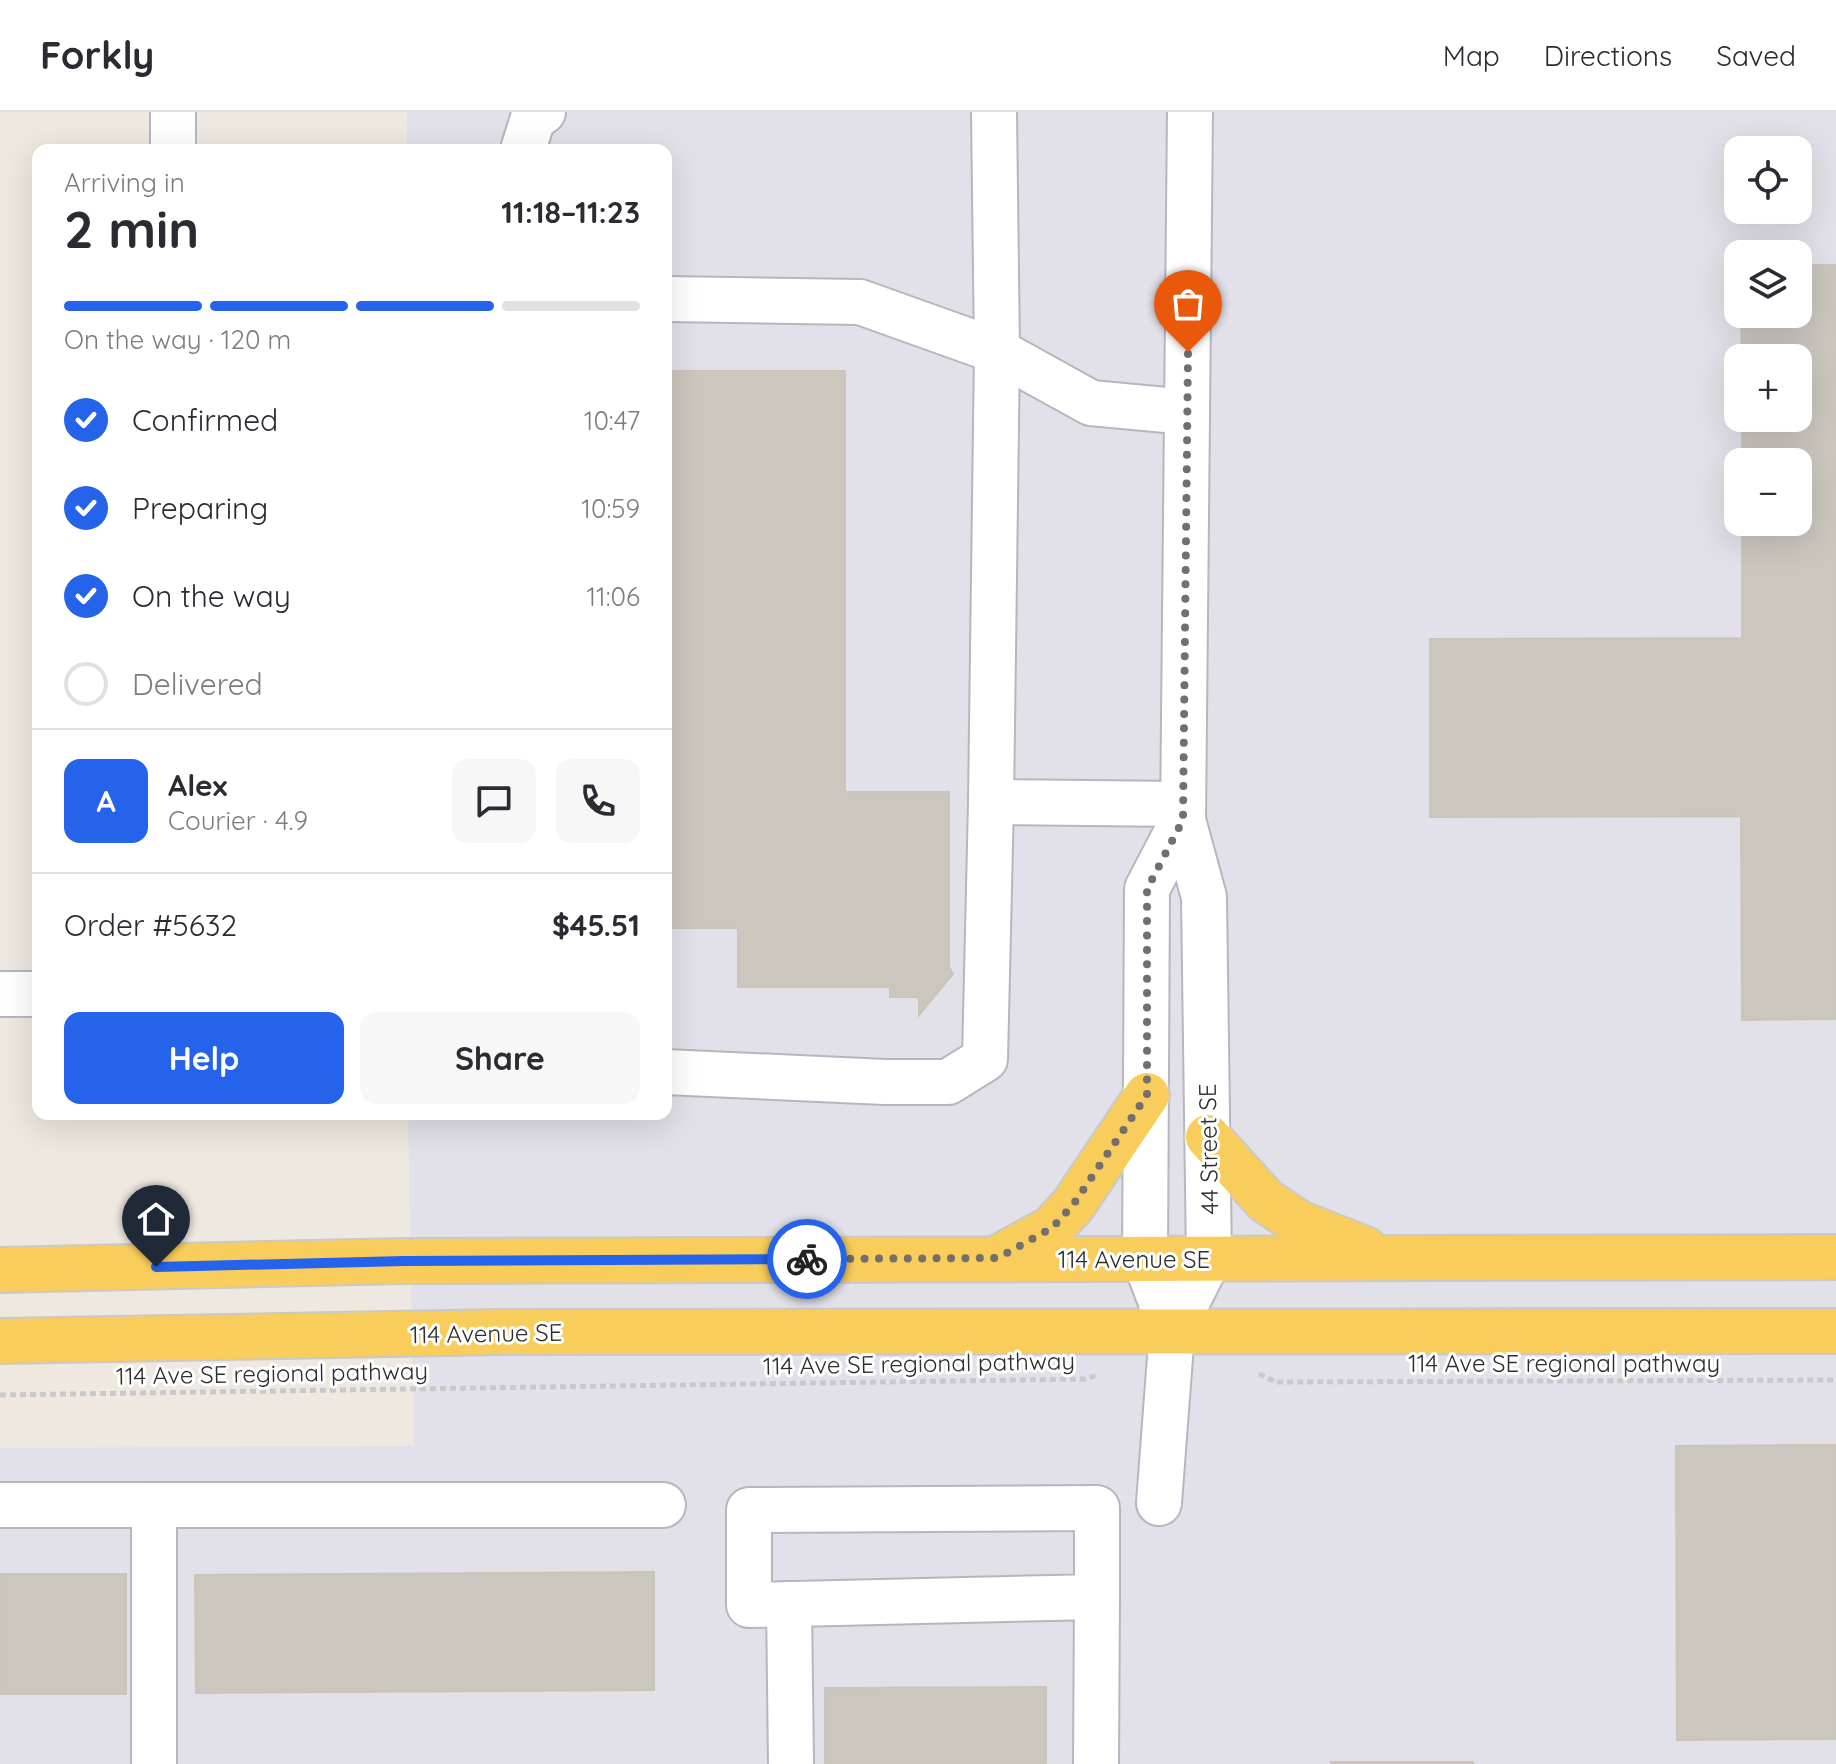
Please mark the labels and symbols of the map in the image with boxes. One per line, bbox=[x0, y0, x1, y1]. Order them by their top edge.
pin bbox=[1154, 270, 1222, 352]
street label: 44 Street SE bbox=[1192, 1083, 1224, 1215]
pin bbox=[122, 1185, 190, 1267]
courier bbox=[767, 1219, 847, 1299]
street label: 114 Avenue SE bbox=[1058, 1244, 1210, 1274]
street label: 114 Avenue SE bbox=[410, 1317, 562, 1349]
street label: 114 Ave SE regional pathway bbox=[763, 1345, 1075, 1381]
street label: 114 Ave SE regional pathway bbox=[1408, 1348, 1720, 1378]
street label: 114 Ave SE regional pathway bbox=[116, 1355, 428, 1391]

